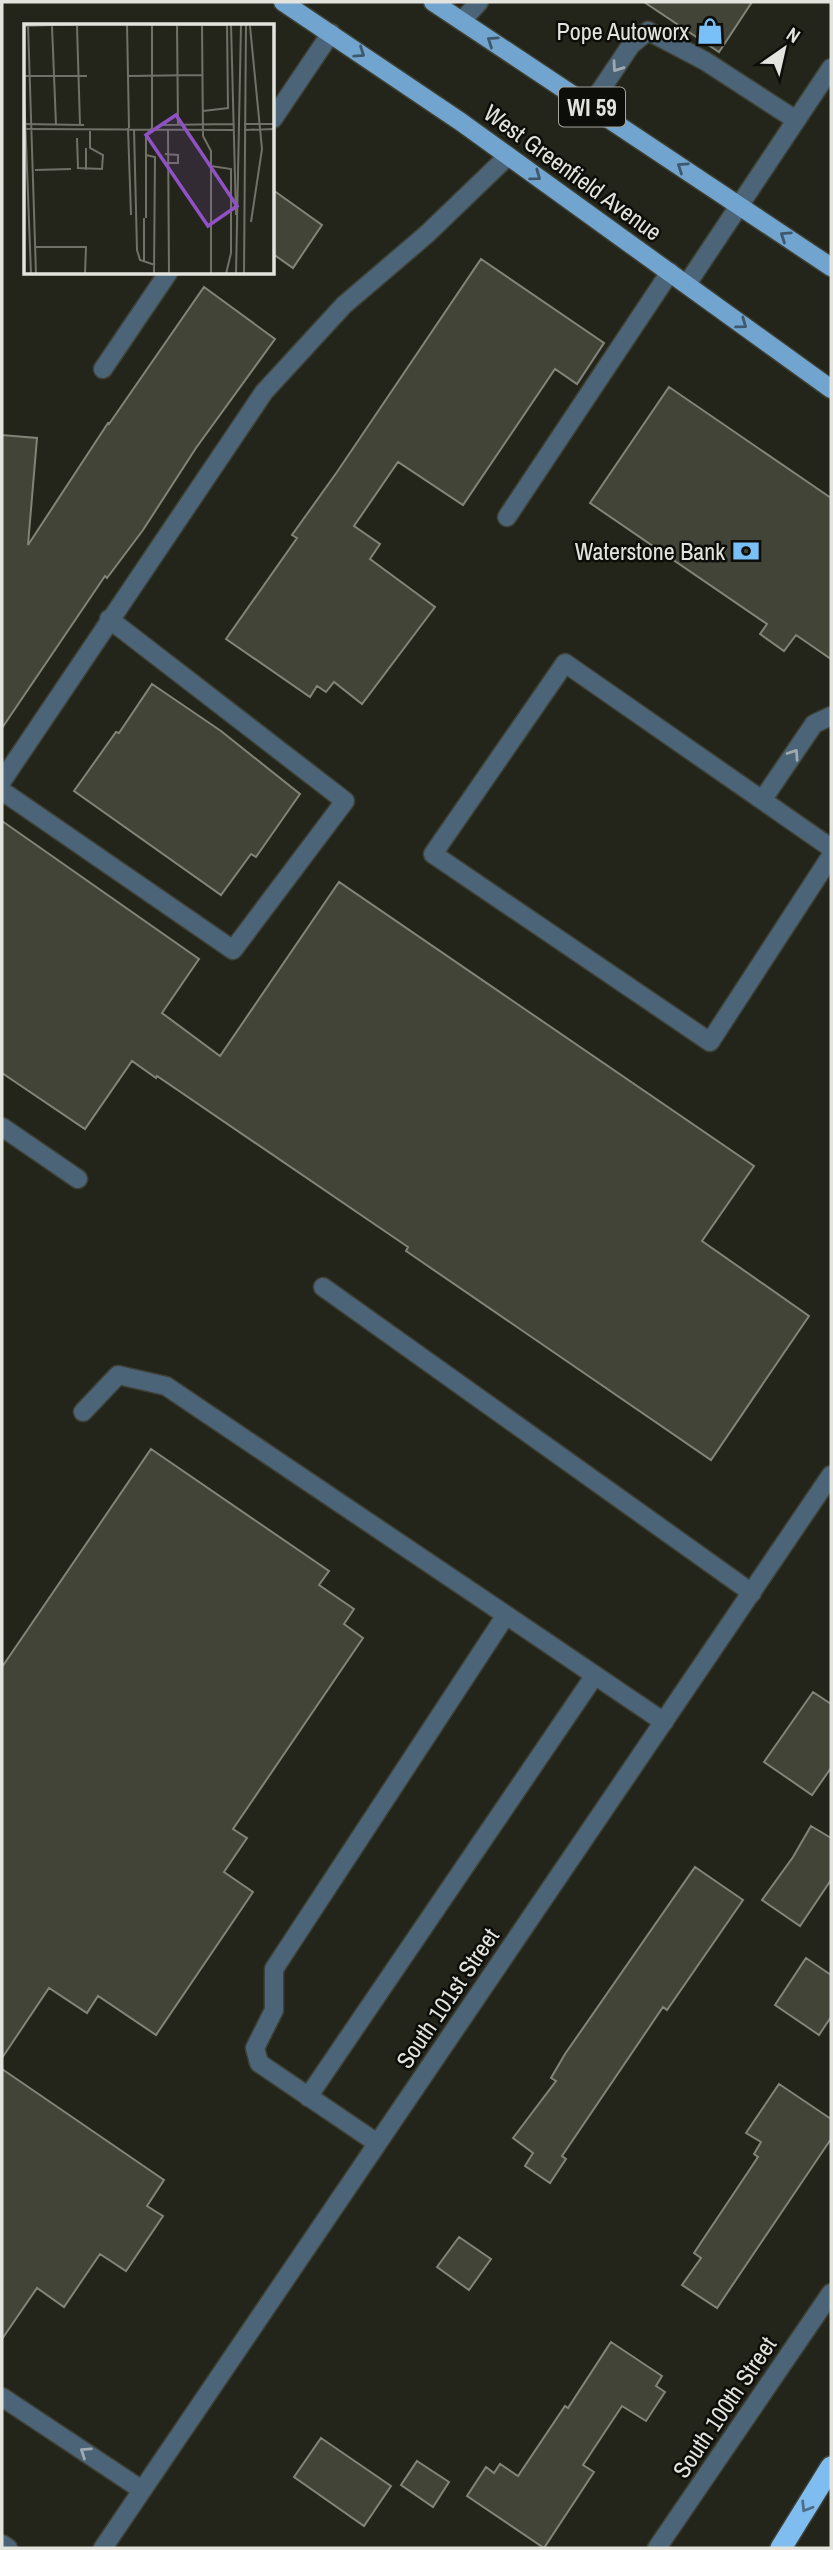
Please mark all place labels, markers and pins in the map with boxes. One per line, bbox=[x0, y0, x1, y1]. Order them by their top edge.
place label: Pope Autoworx bbox=[557, 15, 689, 47]
shop icon: Pope Autoworx bbox=[695, 16, 725, 46]
place label: Waterstone Bank bbox=[575, 535, 725, 567]
bank icon: Waterstone Bank bbox=[731, 536, 761, 566]

